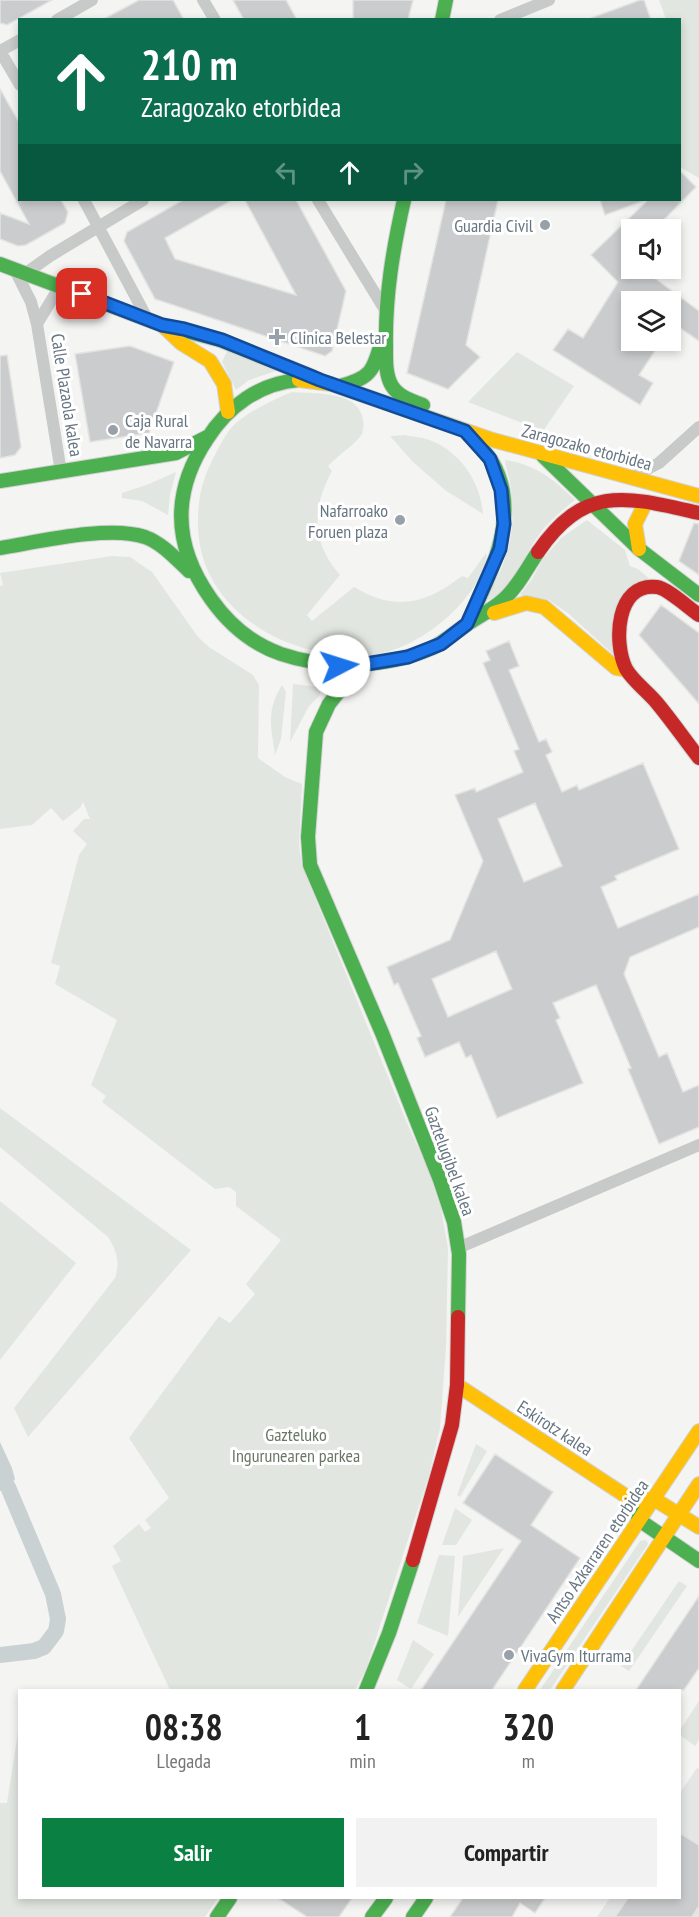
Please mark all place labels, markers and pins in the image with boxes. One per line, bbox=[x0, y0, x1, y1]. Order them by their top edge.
place label: Guardia Civil bbox=[454, 214, 534, 237]
marker: Guardia Civil bbox=[538, 218, 552, 232]
pin bbox=[56, 268, 107, 319]
place label: Clinica Belestar bbox=[290, 326, 386, 349]
marker: Clinica Belestar bbox=[268, 328, 286, 346]
place label: Caja Rural de Navarra bbox=[125, 409, 192, 453]
marker: Caja Rural de Navarra bbox=[106, 423, 120, 437]
place label: Nafarroako Foruen plaza bbox=[308, 499, 388, 543]
marker: Nafarroako Foruen plaza bbox=[393, 513, 407, 527]
place label: VivaGym Iturrama bbox=[520, 1644, 632, 1667]
marker: VivaGym Iturrama bbox=[502, 1648, 516, 1662]

